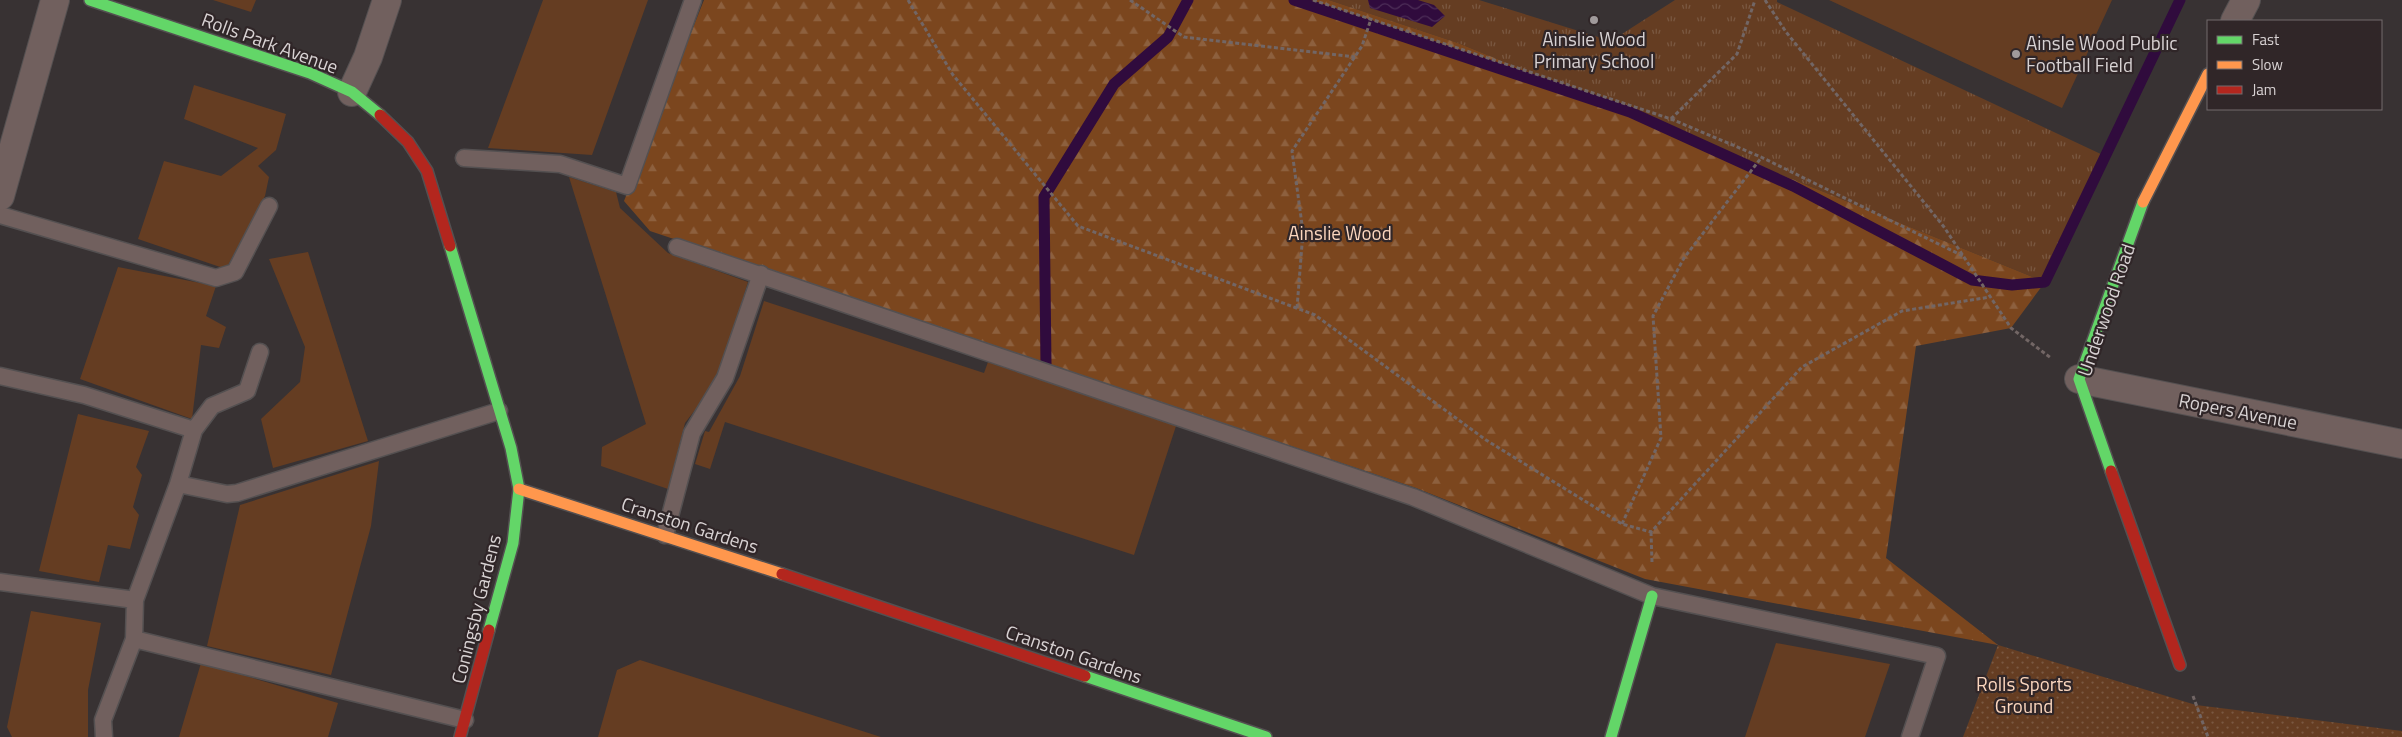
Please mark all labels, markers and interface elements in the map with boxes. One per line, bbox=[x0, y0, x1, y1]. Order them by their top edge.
street label: Rolls Park Avenue bbox=[198, 4, 342, 81]
marker: Ainslie Wood Primary School bbox=[1588, 14, 1600, 26]
legend bbox=[2207, 20, 2382, 110]
place label: Ainslie Wood Primary School bbox=[1534, 24, 1654, 75]
place label: Ainsle Wood Public Football Field bbox=[2026, 28, 2178, 79]
text: Fast bbox=[2252, 28, 2280, 51]
marker: Ainsle Wood Public Football Field bbox=[2010, 48, 2022, 60]
text: Slow bbox=[2252, 53, 2283, 76]
text: Jam bbox=[2252, 78, 2276, 101]
park label: Ainslie Wood bbox=[1288, 218, 1392, 247]
street label: Underwood Road bbox=[2069, 240, 2142, 380]
street label: Ropers Avenue bbox=[2176, 385, 2300, 436]
street label: Cranston Gardens bbox=[618, 489, 763, 560]
street label: Coningsby Gardens bbox=[443, 531, 508, 687]
street label: Cranston Gardens bbox=[1002, 617, 1147, 691]
park label: Rolls Sports Ground bbox=[1976, 669, 2072, 720]

